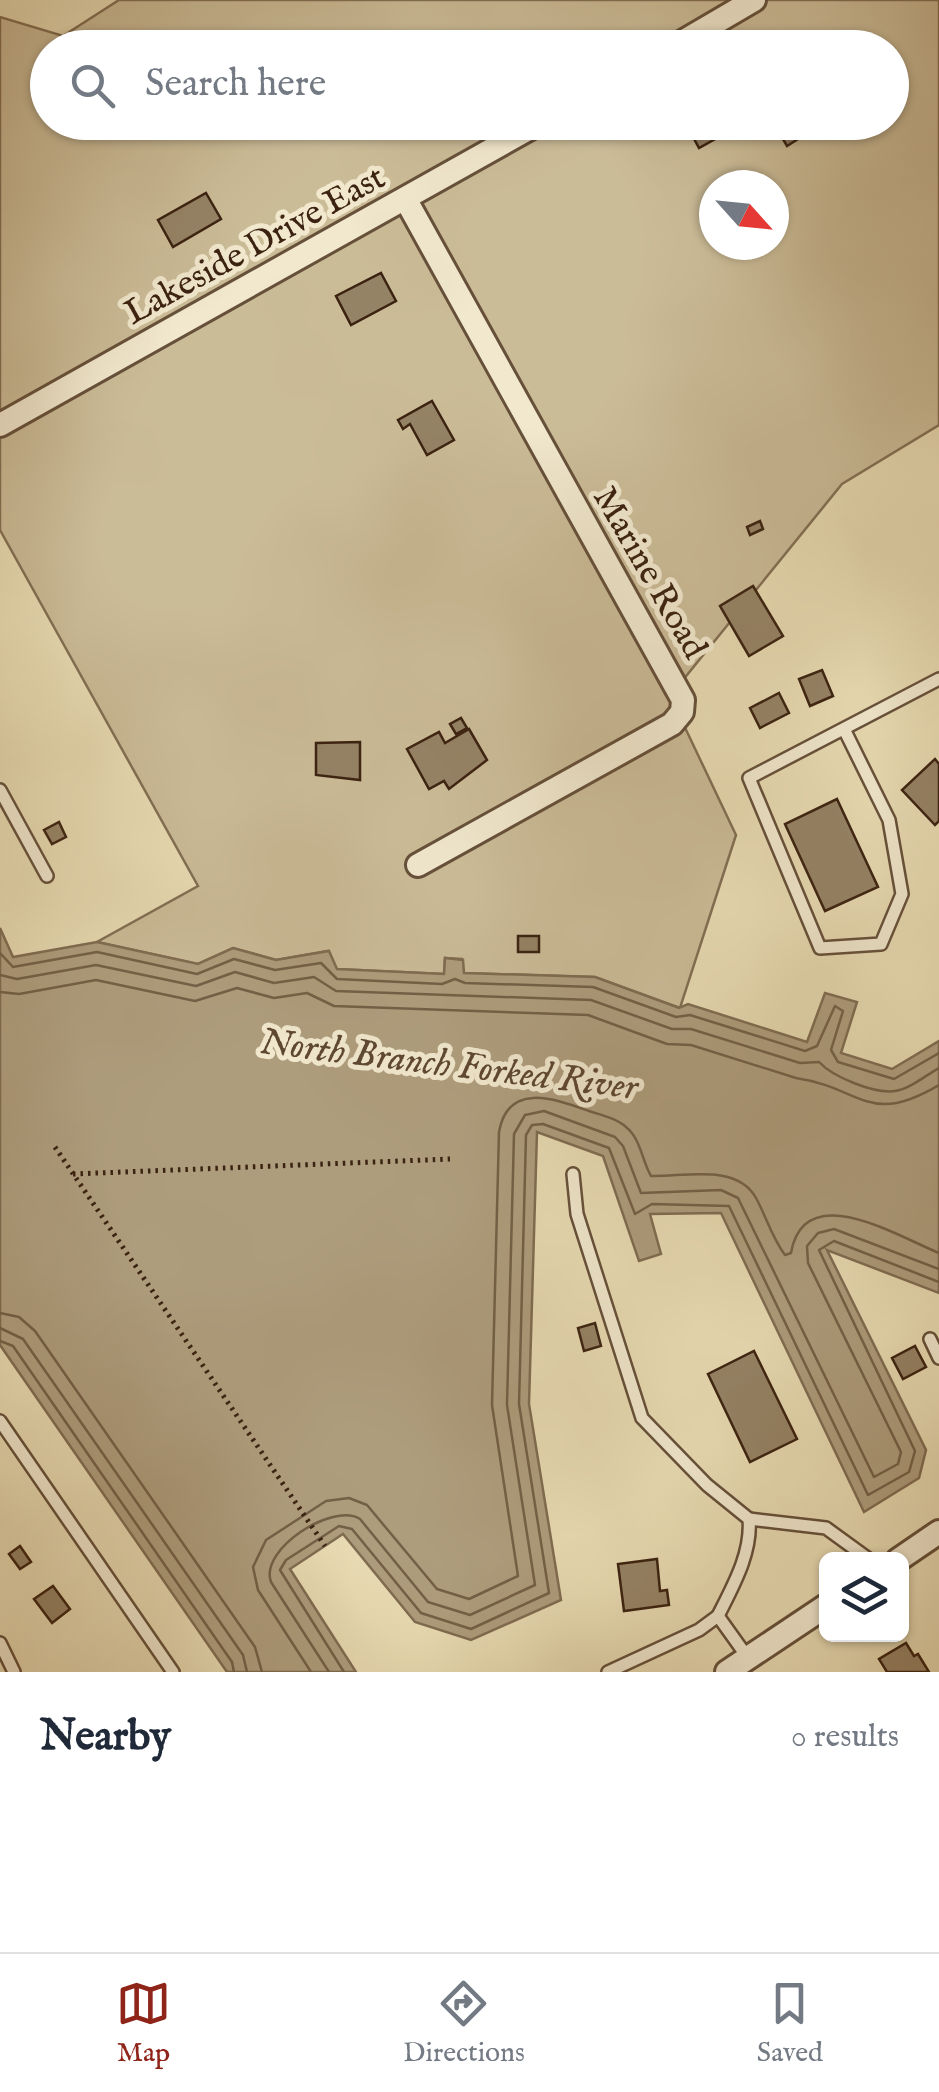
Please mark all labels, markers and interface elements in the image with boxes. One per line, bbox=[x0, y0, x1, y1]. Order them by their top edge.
search box bbox=[30, 30, 909, 140]
icon: search bbox=[65, 58, 120, 113]
text: Search here bbox=[145, 61, 326, 109]
street label: Lakeside Drive East bbox=[117, 156, 394, 336]
north arrow bbox=[699, 170, 789, 260]
street label: Marine Road bbox=[581, 479, 716, 668]
water label: North Branch Forked River bbox=[257, 1019, 642, 1113]
map controls bbox=[819, 1552, 909, 1642]
button: layers bbox=[819, 1552, 909, 1642]
text: Nearby bbox=[40, 1711, 171, 1764]
text: 0 results bbox=[791, 1717, 899, 1758]
tab: Map bbox=[116, 1976, 171, 2071]
tab: Directions bbox=[403, 1976, 525, 2071]
tab: Saved bbox=[757, 1976, 823, 2071]

